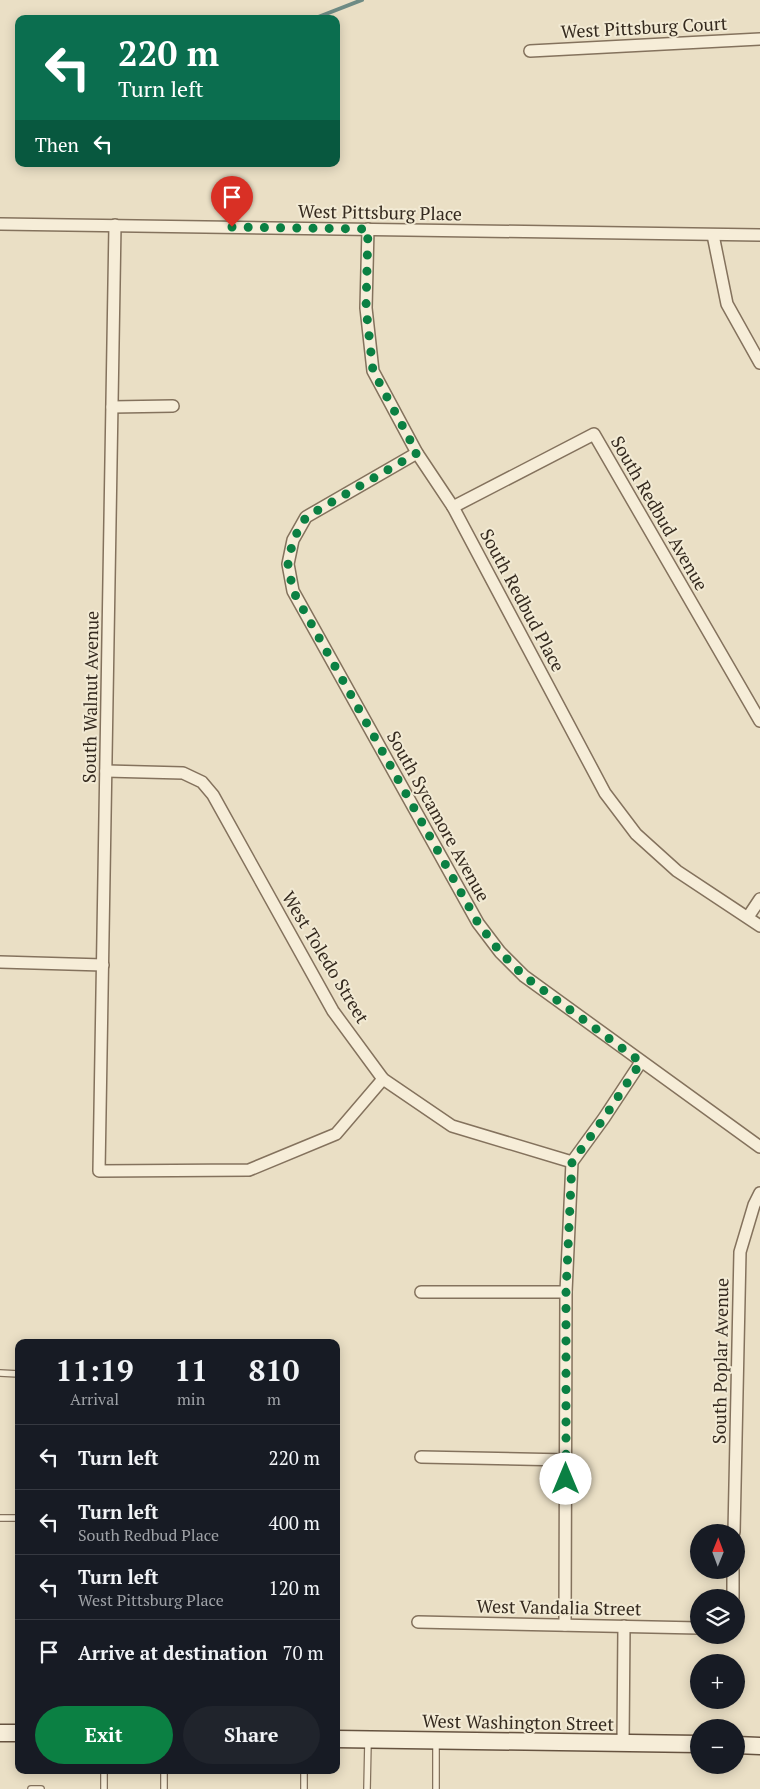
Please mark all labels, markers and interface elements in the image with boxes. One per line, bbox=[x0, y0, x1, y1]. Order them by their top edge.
street label: West Pittsburg Court bbox=[560, 11, 728, 43]
text: 220 m bbox=[118, 30, 219, 76]
icon: left bbox=[35, 35, 100, 100]
text: Turn left bbox=[118, 74, 204, 103]
icon: left bbox=[89, 130, 117, 158]
text: Then bbox=[35, 132, 79, 157]
pin bbox=[211, 176, 253, 227]
icon: arrive bbox=[218, 183, 246, 211]
street label: West Pittsburg Place bbox=[298, 199, 462, 225]
street label: South Redbud Avenue bbox=[606, 431, 714, 595]
street label: South Redbud Place bbox=[475, 524, 571, 676]
street label: South Walnut Avenue bbox=[76, 611, 104, 783]
street label: South Sycamore Avenue bbox=[382, 726, 496, 906]
street label: West Toledo Street bbox=[277, 886, 375, 1028]
street label: South Poplar Avenue bbox=[707, 1278, 733, 1444]
text: 11:19 bbox=[56, 1350, 134, 1390]
text: 11 bbox=[174, 1350, 208, 1390]
text: 810 bbox=[249, 1350, 299, 1390]
text: Arrival bbox=[70, 1388, 119, 1410]
text: min bbox=[177, 1388, 205, 1410]
text: m bbox=[267, 1388, 281, 1410]
icon: left bbox=[35, 1443, 63, 1471]
text: Turn left bbox=[78, 1445, 159, 1470]
text: 220 m bbox=[269, 1445, 320, 1470]
position arrow bbox=[539, 1452, 591, 1504]
text: Turn left bbox=[78, 1499, 159, 1524]
icon: left bbox=[35, 1508, 63, 1536]
text: 400 m bbox=[269, 1510, 320, 1535]
text: South Redbud Place bbox=[78, 1524, 219, 1546]
north arrow bbox=[690, 1524, 745, 1579]
map controls bbox=[690, 1524, 745, 1774]
text: Turn left bbox=[78, 1564, 159, 1589]
icon: left bbox=[35, 1573, 63, 1601]
text: 120 m bbox=[269, 1575, 320, 1600]
text: West Pittsburg Place bbox=[78, 1589, 224, 1611]
button: layers bbox=[690, 1589, 745, 1644]
street label: West Vandalia Street bbox=[476, 1594, 642, 1620]
icon: arrive bbox=[35, 1638, 63, 1666]
text: Arrive at destination bbox=[78, 1640, 267, 1665]
text: 70 m bbox=[282, 1640, 324, 1665]
button: + bbox=[690, 1654, 745, 1709]
button: Exit bbox=[35, 1706, 173, 1764]
button: Share bbox=[183, 1706, 320, 1764]
street label: West Washington Street bbox=[422, 1708, 614, 1736]
button: − bbox=[690, 1719, 745, 1774]

